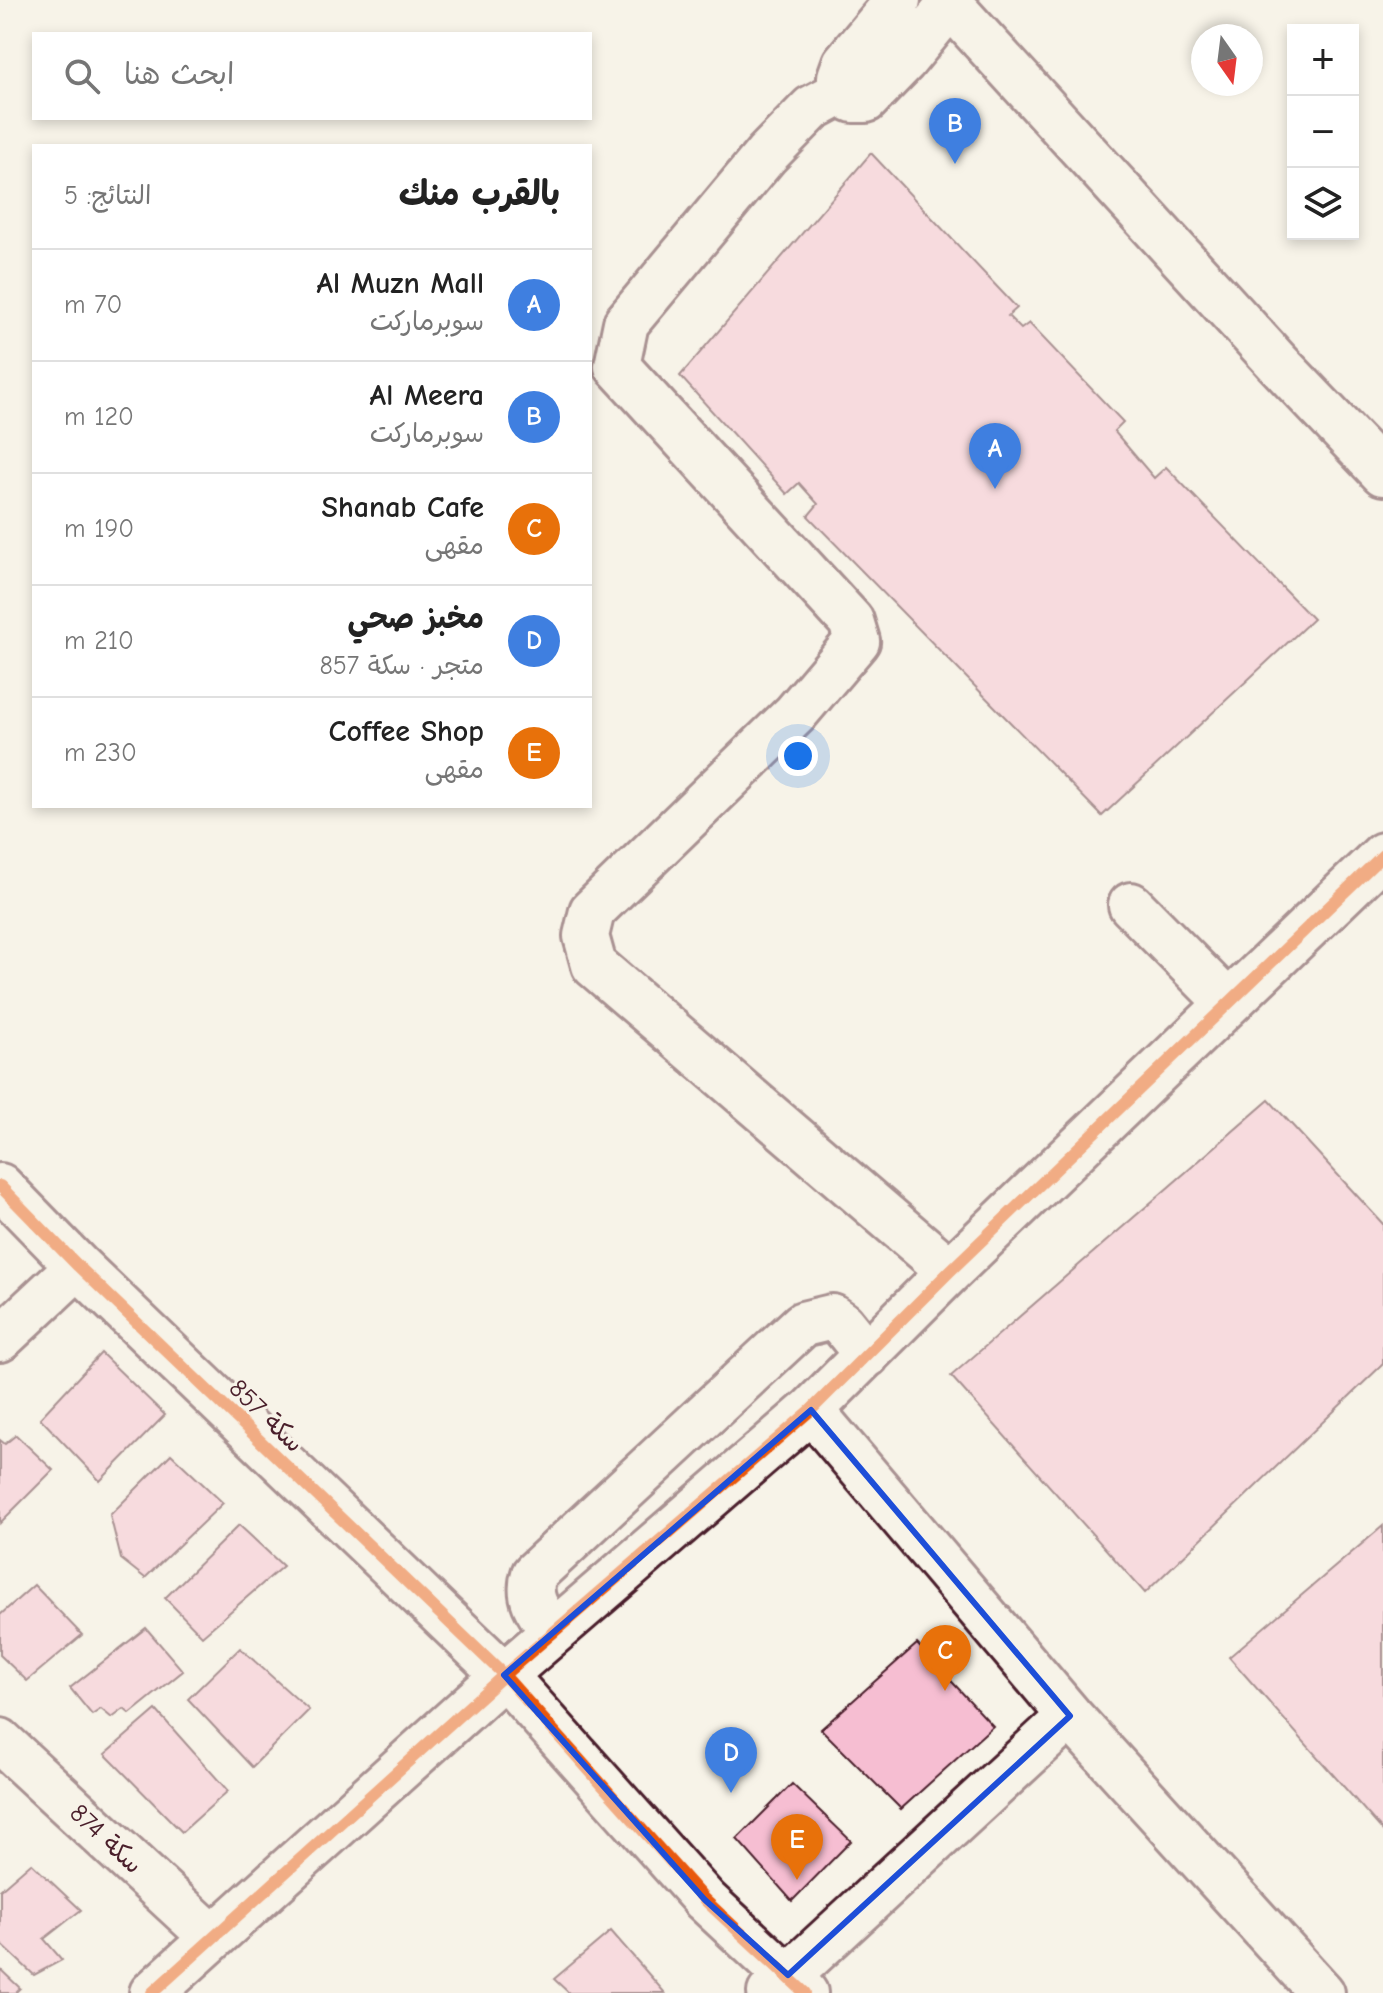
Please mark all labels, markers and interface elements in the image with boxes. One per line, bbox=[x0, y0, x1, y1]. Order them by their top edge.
north arrow bbox=[1191, 24, 1263, 96]
map controls bbox=[1287, 24, 1359, 240]
button: + bbox=[1287, 24, 1359, 96]
search box bbox=[32, 32, 592, 120]
icon: search bbox=[60, 54, 104, 98]
text: ابحث هنا bbox=[124, 57, 234, 92]
button: − bbox=[1287, 96, 1359, 168]
pin: B bbox=[929, 98, 981, 164]
button: layers bbox=[1287, 168, 1359, 240]
text: بالقرب منك bbox=[399, 174, 560, 214]
text: النتائج: 5 bbox=[64, 181, 151, 211]
text: Al Muzn Mall bbox=[317, 266, 484, 301]
text: 70 m bbox=[64, 290, 122, 320]
text: A bbox=[527, 290, 541, 320]
text: سوبرماركت bbox=[370, 307, 484, 337]
text: Al Meera bbox=[370, 378, 484, 413]
text: 120 m bbox=[64, 402, 134, 432]
text: B bbox=[526, 402, 542, 432]
text: سوبرماركت bbox=[370, 419, 484, 449]
pin: A bbox=[969, 423, 1021, 489]
text: Shanab Cafe bbox=[322, 490, 484, 525]
text: 190 m bbox=[64, 514, 134, 544]
text: C bbox=[526, 514, 542, 544]
text: مقهى bbox=[425, 531, 484, 561]
text: مخبز صحي bbox=[347, 601, 484, 636]
text: 210 m bbox=[64, 626, 134, 656]
text: D bbox=[526, 626, 542, 656]
text: متجر · سكة 857 bbox=[319, 651, 484, 681]
text: Coffee Shop bbox=[328, 714, 484, 749]
your location bbox=[778, 736, 818, 776]
text: 230 m bbox=[64, 738, 137, 768]
text: E bbox=[526, 738, 542, 768]
text: مقهى bbox=[425, 755, 484, 785]
street label: سكة 857 bbox=[223, 1373, 309, 1459]
pin: C bbox=[919, 1625, 971, 1691]
pin: D bbox=[705, 1727, 757, 1793]
street label: سكة 874 bbox=[64, 1798, 148, 1880]
pin: E bbox=[771, 1814, 823, 1880]

